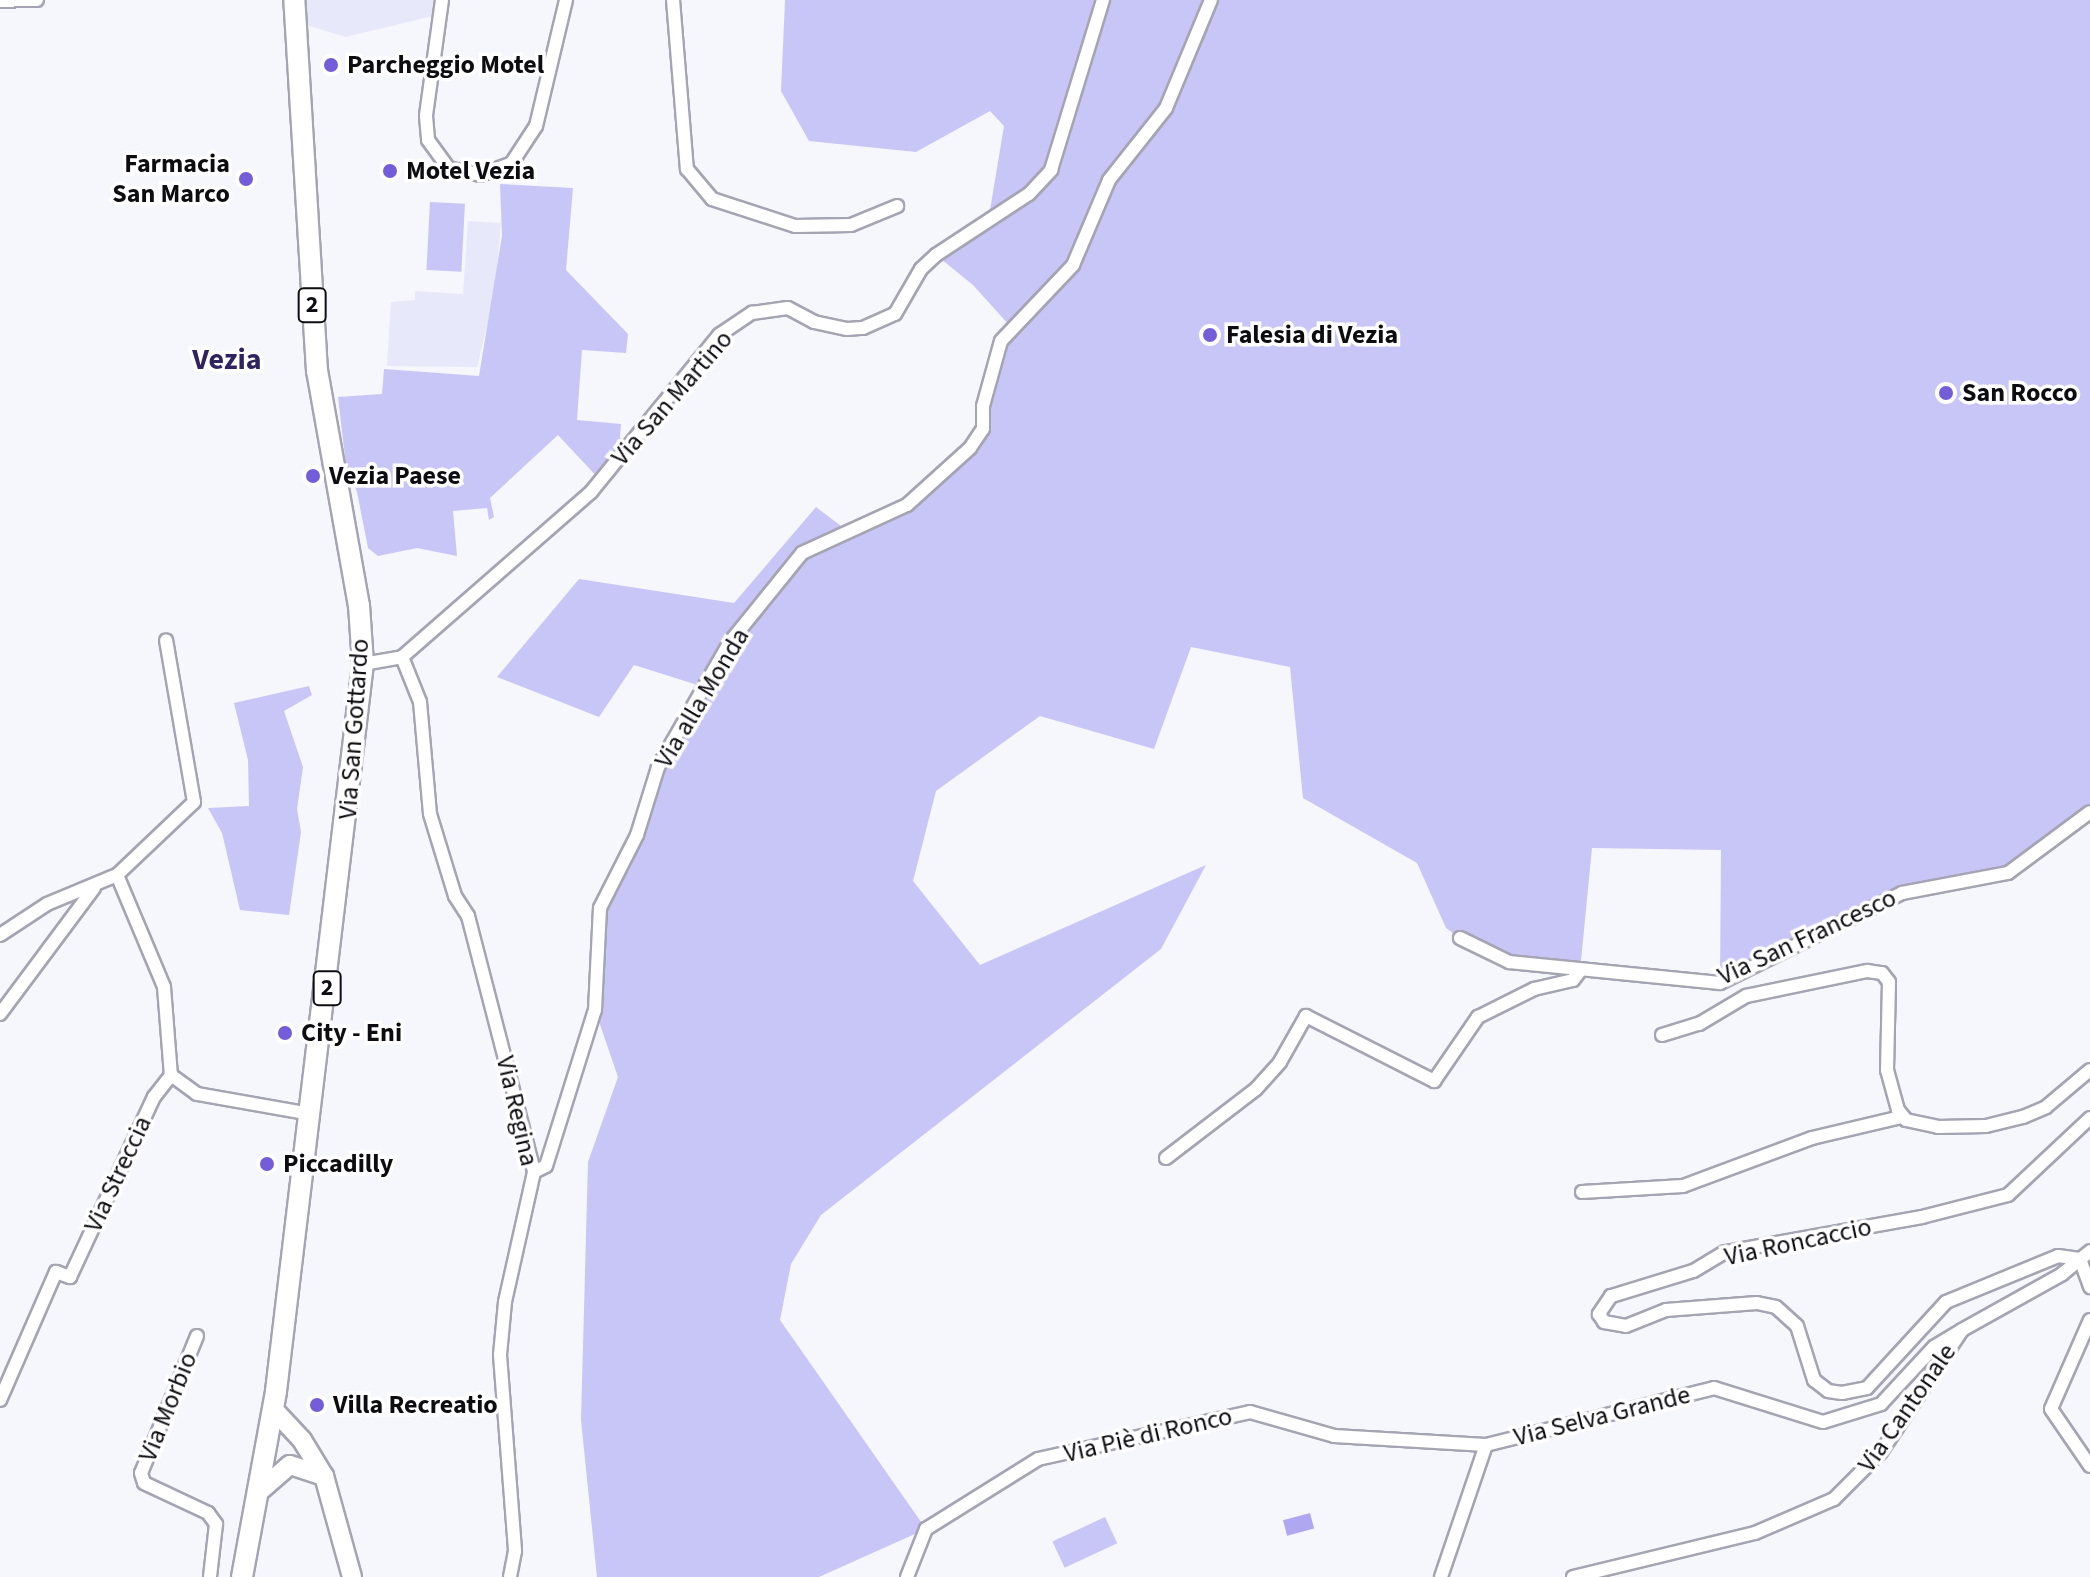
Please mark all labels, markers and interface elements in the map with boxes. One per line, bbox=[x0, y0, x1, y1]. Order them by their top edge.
place label: Parcheggio Motel bbox=[347, 49, 544, 81]
marker: Parcheggio Motel bbox=[322, 56, 340, 74]
place label: Farmacia San Marco bbox=[112, 148, 230, 210]
place label: Motel Vezia bbox=[406, 155, 535, 187]
marker: Motel Vezia bbox=[381, 162, 399, 180]
marker: Farmacia San Marco bbox=[237, 170, 255, 188]
road number: 2 bbox=[296, 285, 328, 325]
place label: Falesia di Vezia bbox=[1226, 319, 1398, 351]
street label: Via San Martino bbox=[605, 324, 739, 472]
marker: Falesia di Vezia bbox=[1201, 326, 1219, 344]
district label: Vezia bbox=[192, 342, 262, 378]
place label: San Rocco bbox=[1962, 377, 2078, 409]
marker: San Rocco bbox=[1937, 384, 1955, 402]
place label: Vezia Paese bbox=[329, 460, 461, 492]
marker: Vezia Paese bbox=[304, 467, 322, 485]
street label: Via alla Monda bbox=[648, 622, 756, 774]
street label: Via San Gottardo bbox=[332, 638, 376, 820]
street label: Via San Francesco bbox=[1713, 882, 1901, 992]
road number: 2 bbox=[311, 968, 343, 1008]
place label: City - Eni bbox=[301, 1017, 402, 1049]
marker: City - Eni bbox=[276, 1024, 294, 1042]
street label: Via Regina bbox=[489, 1053, 545, 1169]
street label: Via Streccia bbox=[78, 1111, 158, 1237]
place label: Piccadilly bbox=[283, 1148, 393, 1180]
marker: Piccadilly bbox=[258, 1155, 276, 1173]
street label: Via Roncaccio bbox=[1722, 1211, 1874, 1273]
street label: Via Cantonale bbox=[1851, 1338, 1963, 1478]
street label: Via Morbio bbox=[132, 1348, 204, 1466]
street label: Via Selva Grande bbox=[1511, 1379, 1693, 1453]
place label: Villa Recreatio bbox=[333, 1389, 498, 1421]
marker: Villa Recreatio bbox=[308, 1396, 326, 1414]
street label: Via Piè di Ronco bbox=[1061, 1401, 1235, 1469]

